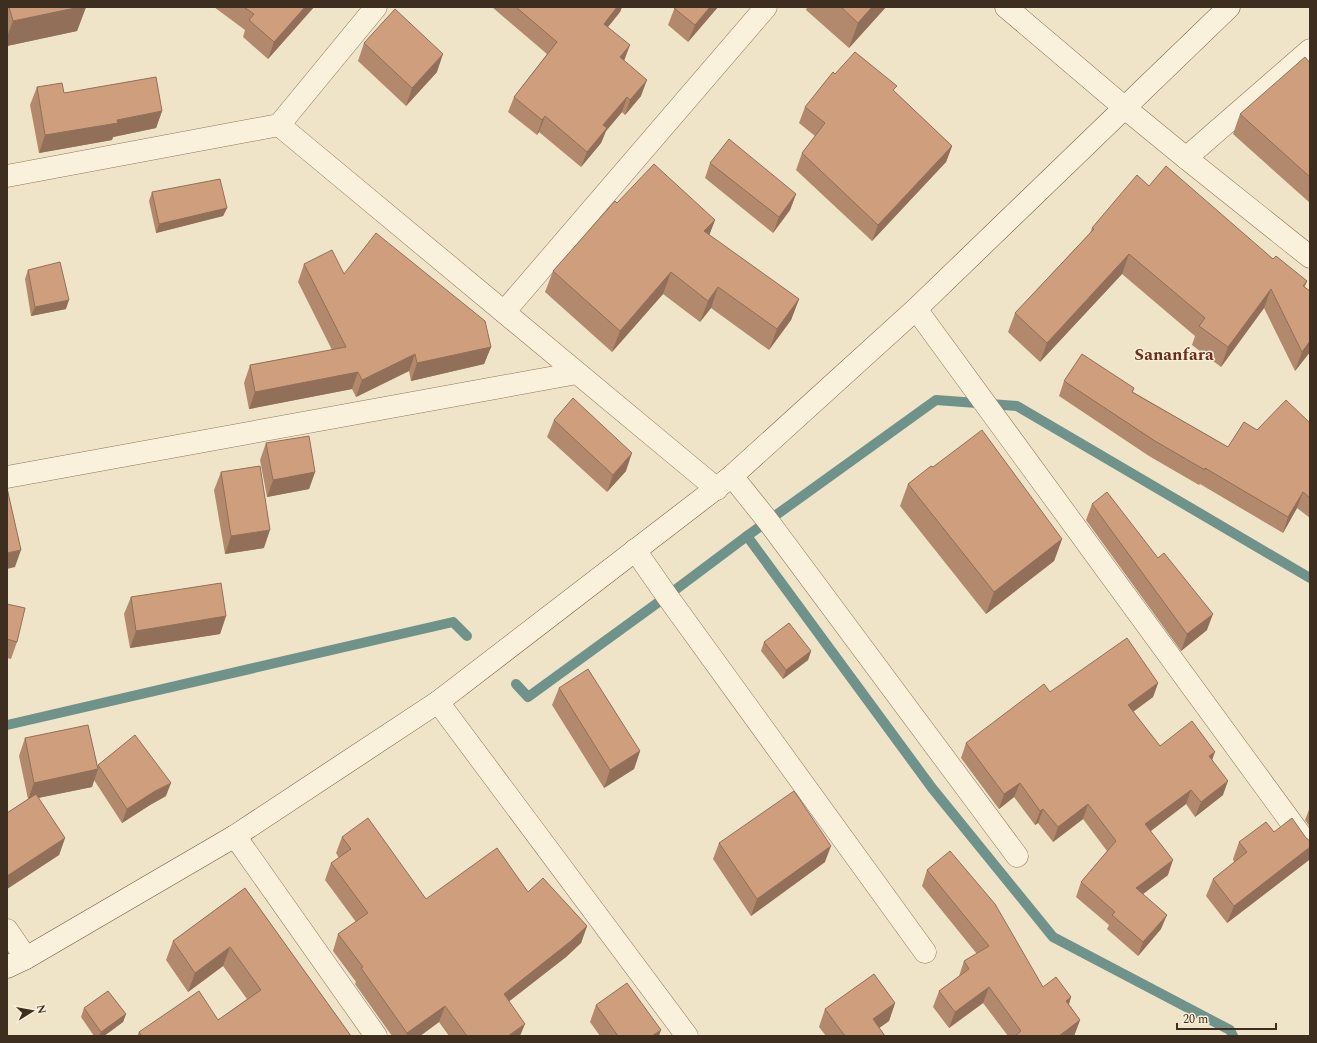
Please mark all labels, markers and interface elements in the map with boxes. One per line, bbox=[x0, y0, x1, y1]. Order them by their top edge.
district label: Sananfara bbox=[1134, 342, 1214, 368]
north arrow bbox=[12, 991, 52, 1031]
text: N bbox=[32, 1003, 51, 1015]
scale bar bbox=[1177, 1005, 1276, 1031]
text: 20 m bbox=[1183, 1010, 1208, 1029]

